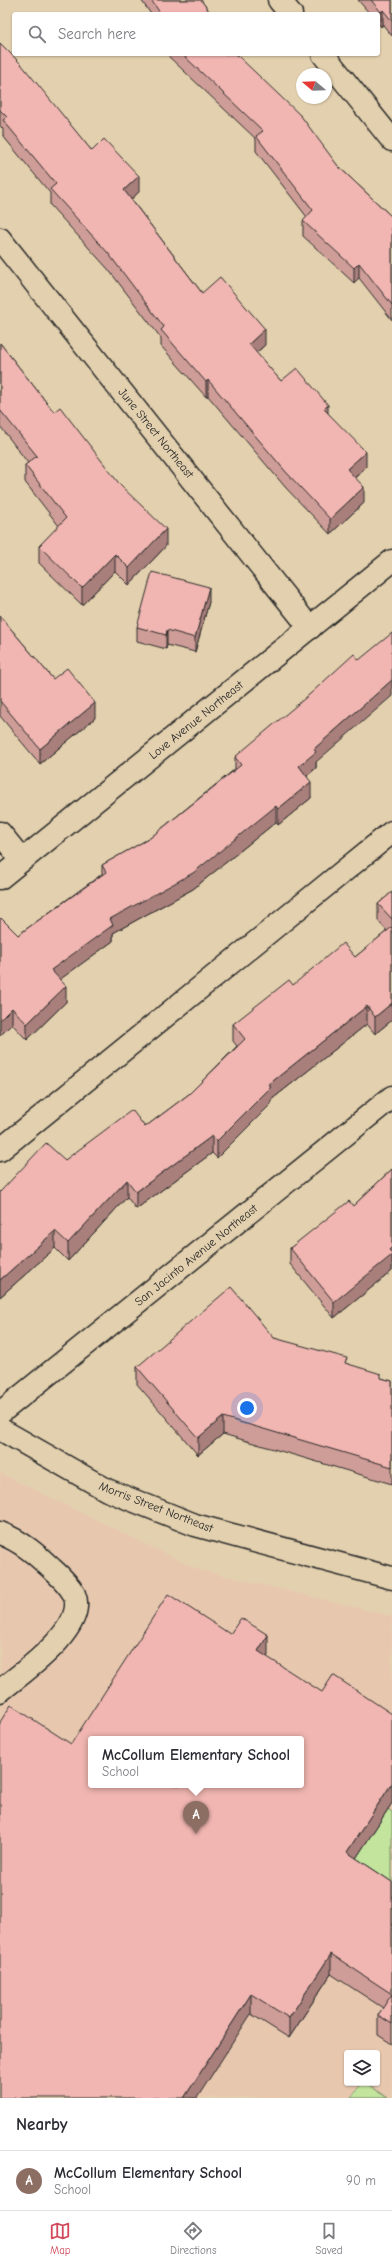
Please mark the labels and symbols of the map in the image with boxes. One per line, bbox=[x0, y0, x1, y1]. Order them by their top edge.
north arrow bbox=[296, 68, 332, 104]
street label: June Street Northeast bbox=[115, 385, 197, 481]
street label: Love Avenue Northeast bbox=[146, 677, 246, 762]
street label: San Jacinto Avenue Northeast bbox=[132, 1201, 261, 1309]
your location bbox=[237, 1398, 257, 1418]
street label: Morris Street Northeast bbox=[97, 1479, 216, 1535]
pin: A bbox=[183, 1801, 209, 1834]

